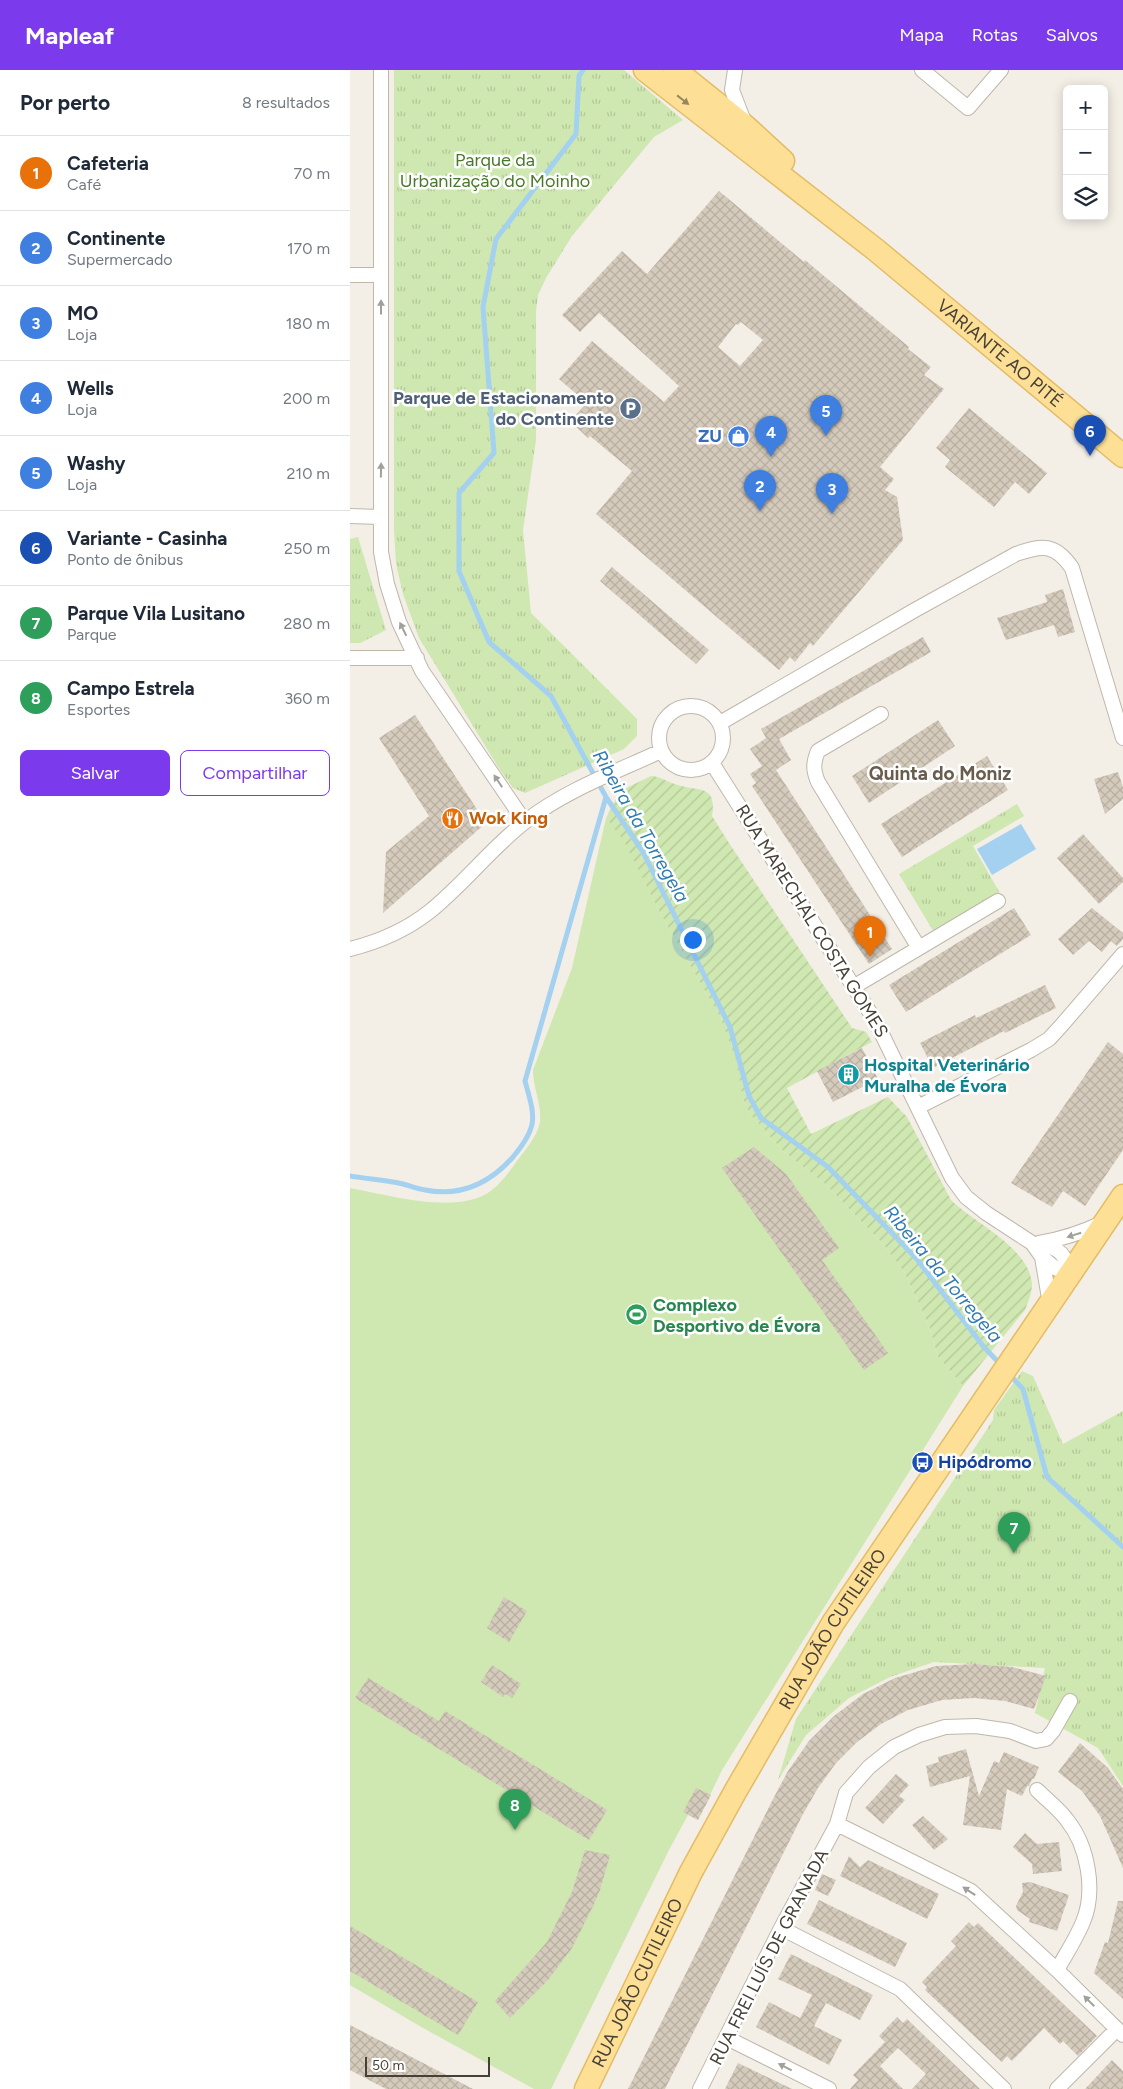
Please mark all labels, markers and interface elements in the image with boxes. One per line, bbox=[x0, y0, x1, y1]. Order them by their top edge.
text: Mapleaf bbox=[25, 21, 114, 50]
text: Mapa bbox=[900, 24, 944, 46]
text: Rotas bbox=[972, 24, 1018, 46]
text: Salvos bbox=[1046, 24, 1098, 46]
map controls bbox=[1063, 85, 1108, 220]
button: + bbox=[1063, 85, 1108, 130]
text: Por perto bbox=[20, 90, 110, 115]
text: 8 resultados bbox=[242, 93, 330, 112]
one-way arrow bbox=[676, 95, 689, 106]
button: − bbox=[1063, 130, 1108, 175]
park label: Parque da Urbanização do Moinho bbox=[400, 149, 590, 192]
text: Cafeteria bbox=[67, 152, 149, 175]
text: 1 bbox=[33, 164, 39, 183]
text: 70 m bbox=[294, 164, 330, 183]
text: Café bbox=[67, 175, 101, 194]
button: layers bbox=[1063, 175, 1108, 220]
text: Continente bbox=[67, 227, 165, 250]
text: 2 bbox=[31, 239, 41, 258]
text: 170 m bbox=[287, 239, 330, 258]
text: Supermercado bbox=[67, 250, 173, 269]
street label: VARIANTE AO PITÉ bbox=[932, 294, 1067, 412]
one-way arrow bbox=[377, 299, 385, 315]
text: MO bbox=[67, 302, 98, 325]
text: 3 bbox=[32, 314, 40, 333]
text: 180 m bbox=[286, 314, 330, 333]
text: Loja bbox=[67, 325, 97, 344]
text: Wells bbox=[67, 377, 114, 400]
place label: Parque de Estacionamento do Continente bbox=[393, 387, 614, 430]
text: 4 bbox=[31, 389, 41, 408]
text: 200 m bbox=[283, 389, 330, 408]
pin: 5 bbox=[810, 395, 842, 436]
parking icon: Parque de Estacionamento do Continente bbox=[618, 396, 642, 420]
text: Loja bbox=[67, 400, 97, 419]
pin: 6 bbox=[1074, 415, 1106, 456]
pin: 4 bbox=[755, 416, 787, 457]
shop icon: ZU bbox=[726, 424, 750, 448]
place label: ZU bbox=[698, 425, 722, 447]
text: Washy bbox=[67, 452, 125, 475]
one-way arrow bbox=[377, 461, 385, 477]
text: 5 bbox=[31, 464, 41, 483]
text: 210 m bbox=[287, 464, 330, 483]
pin: 2 bbox=[744, 470, 776, 511]
pin: 3 bbox=[816, 473, 848, 514]
text: Loja bbox=[67, 475, 97, 494]
text: Variante - Casinha bbox=[67, 527, 227, 550]
text: 6 bbox=[31, 539, 41, 558]
text: 250 m bbox=[284, 539, 330, 558]
text: Ponto de ônibus bbox=[67, 550, 183, 569]
text: Parque Vila Lusitano bbox=[67, 602, 245, 625]
text: 7 bbox=[32, 614, 40, 633]
text: 280 m bbox=[283, 614, 330, 633]
one-way arrow bbox=[398, 622, 406, 636]
text: Parque bbox=[67, 625, 117, 644]
text: Campo Estrela bbox=[67, 677, 195, 700]
text: 8 bbox=[31, 689, 41, 708]
text: 360 m bbox=[284, 689, 330, 708]
text: Esportes bbox=[67, 700, 130, 719]
water label: Ribeira da Torregela bbox=[588, 746, 694, 906]
button: Salvar bbox=[20, 750, 170, 796]
button: Compartilhar bbox=[180, 750, 330, 796]
district label: Quinta do Moniz bbox=[869, 762, 1011, 785]
one-way arrow bbox=[493, 775, 503, 788]
street label: RUA MARECHAL COSTA GOMES bbox=[731, 801, 893, 1041]
restaurant icon: Wok King bbox=[441, 806, 465, 830]
place label: Wok King bbox=[469, 807, 548, 829]
pin: 1 bbox=[854, 916, 886, 957]
your location bbox=[680, 927, 706, 953]
place label: Hospital Veterinário Muralha de Évora bbox=[864, 1054, 1030, 1097]
building icon: Hospital Veterinário Muralha de Évora bbox=[836, 1063, 860, 1087]
water label: Ribeira da Torregela bbox=[879, 1201, 1007, 1347]
one-way arrow bbox=[1066, 1231, 1081, 1239]
place label: Complexo Desportivo de Évora bbox=[653, 1294, 821, 1337]
sports icon: Complexo Desportivo de Évora bbox=[625, 1303, 649, 1327]
bus stop icon: Hipódromo bbox=[910, 1450, 934, 1474]
place label: Hipódromo bbox=[938, 1451, 1032, 1473]
pin: 7 bbox=[998, 1512, 1030, 1553]
street label: RUA JOÃO CUTILEIRO bbox=[774, 1545, 891, 1714]
pin: 8 bbox=[499, 1789, 531, 1830]
street label: RUA FREI LUÍS DE GRANADA bbox=[705, 1845, 833, 2069]
one-way arrow bbox=[962, 1886, 976, 1896]
street label: RUA JOÃO CUTILEIRO bbox=[587, 1895, 688, 2071]
one-way arrow bbox=[1083, 1995, 1095, 2007]
scale bar bbox=[365, 2054, 490, 2077]
text: 50 m bbox=[372, 2057, 404, 2074]
one-way arrow bbox=[778, 2063, 793, 2071]

